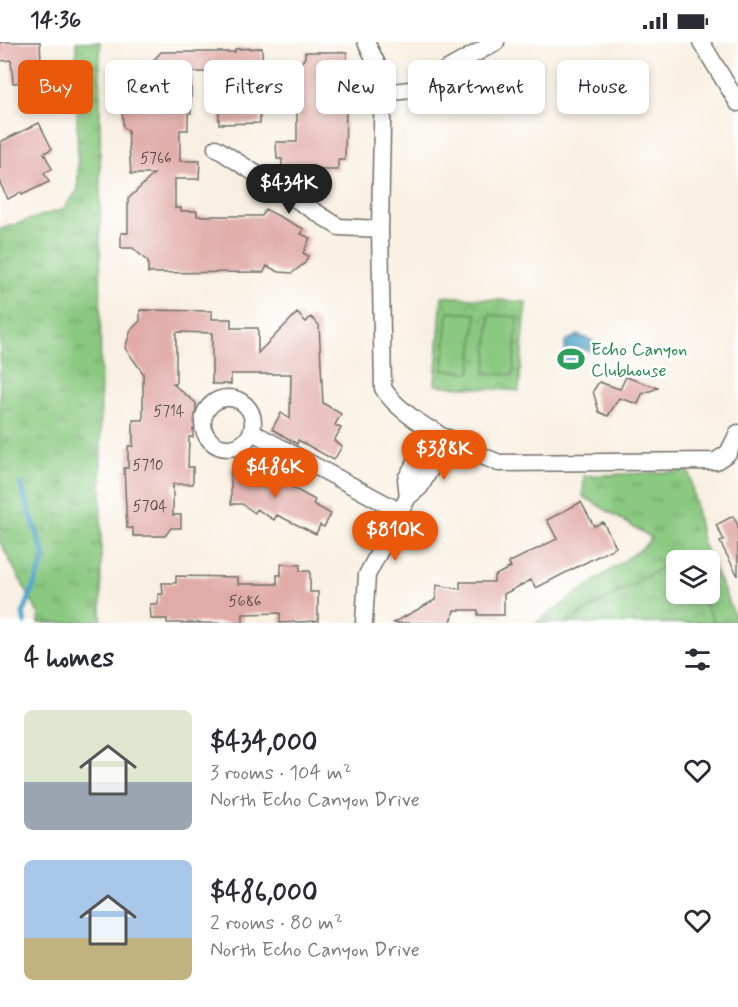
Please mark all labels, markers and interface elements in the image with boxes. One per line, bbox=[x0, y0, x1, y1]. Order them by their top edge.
text: 14:36 bbox=[30, 7, 81, 35]
chip: Buy bbox=[18, 60, 93, 114]
chip: Rent bbox=[105, 60, 192, 114]
chip: Filters bbox=[204, 60, 304, 114]
chip: New bbox=[316, 60, 396, 114]
chip: Apartment bbox=[408, 60, 545, 114]
chip: House bbox=[557, 60, 649, 114]
house number: 5766 bbox=[140, 149, 172, 169]
pin: $434K bbox=[247, 164, 331, 215]
text: $434K bbox=[260, 170, 318, 197]
place label: Echo Canyon Clubhouse bbox=[591, 338, 687, 383]
sports icon: Echo Canyon Clubhouse bbox=[556, 344, 586, 374]
house number: 5714 bbox=[153, 402, 185, 422]
pin: $388K bbox=[402, 430, 486, 481]
text: $388K bbox=[416, 436, 472, 463]
pin: $486K bbox=[233, 448, 317, 499]
text: $486K bbox=[246, 454, 304, 481]
house number: 5710 bbox=[133, 456, 163, 476]
house number: 5704 bbox=[133, 497, 167, 517]
pin: $810K bbox=[353, 511, 437, 562]
text: $810K bbox=[366, 517, 424, 544]
map controls bbox=[666, 550, 720, 604]
button: layers bbox=[666, 550, 720, 604]
house number: 5686 bbox=[228, 592, 262, 612]
text: 4 homes bbox=[24, 642, 114, 676]
icon: filters bbox=[681, 643, 714, 676]
text: $434,000 bbox=[210, 726, 317, 760]
icon: home bbox=[72, 734, 144, 806]
icon: heart bbox=[681, 754, 714, 787]
text: 3 rooms · 104 m² bbox=[210, 760, 352, 787]
text: North Echo Canyon Drive bbox=[210, 787, 420, 814]
text: $486,000 bbox=[210, 876, 318, 910]
icon: home bbox=[72, 884, 144, 956]
icon: heart bbox=[681, 904, 714, 937]
text: 2 rooms · 80 m² bbox=[210, 910, 343, 937]
text: North Echo Canyon Drive bbox=[210, 937, 420, 964]

